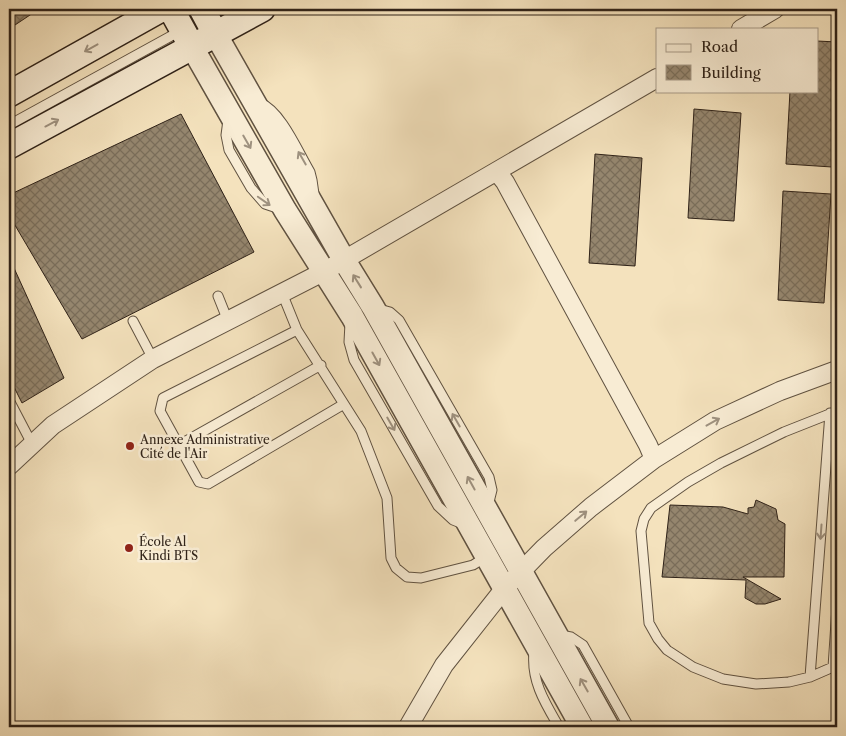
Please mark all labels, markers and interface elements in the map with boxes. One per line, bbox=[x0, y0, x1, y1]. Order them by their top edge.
legend bbox=[656, 28, 818, 92]
text: Road bbox=[701, 37, 738, 56]
one-way arrow bbox=[84, 44, 98, 54]
text: Building bbox=[701, 63, 761, 82]
one-way arrow bbox=[44, 118, 59, 128]
one-way arrow bbox=[242, 135, 252, 149]
one-way arrow bbox=[297, 151, 307, 166]
one-way arrow bbox=[257, 196, 271, 206]
one-way arrow bbox=[351, 274, 361, 288]
one-way arrow bbox=[371, 351, 381, 366]
one-way arrow bbox=[451, 412, 461, 427]
one-way arrow bbox=[386, 416, 396, 430]
one-way arrow bbox=[706, 417, 720, 427]
place label: Annexe Administrative Cité de l'Air bbox=[139, 432, 270, 461]
marker: Annexe Administrative Cité de l'Air bbox=[124, 440, 136, 452]
one-way arrow bbox=[466, 476, 475, 491]
one-way arrow bbox=[574, 511, 587, 522]
one-way arrow bbox=[816, 523, 826, 539]
place label: École Al Kindi BTS bbox=[139, 533, 198, 563]
marker: École Al Kindi BTS bbox=[123, 542, 135, 554]
one-way arrow bbox=[579, 677, 589, 692]

